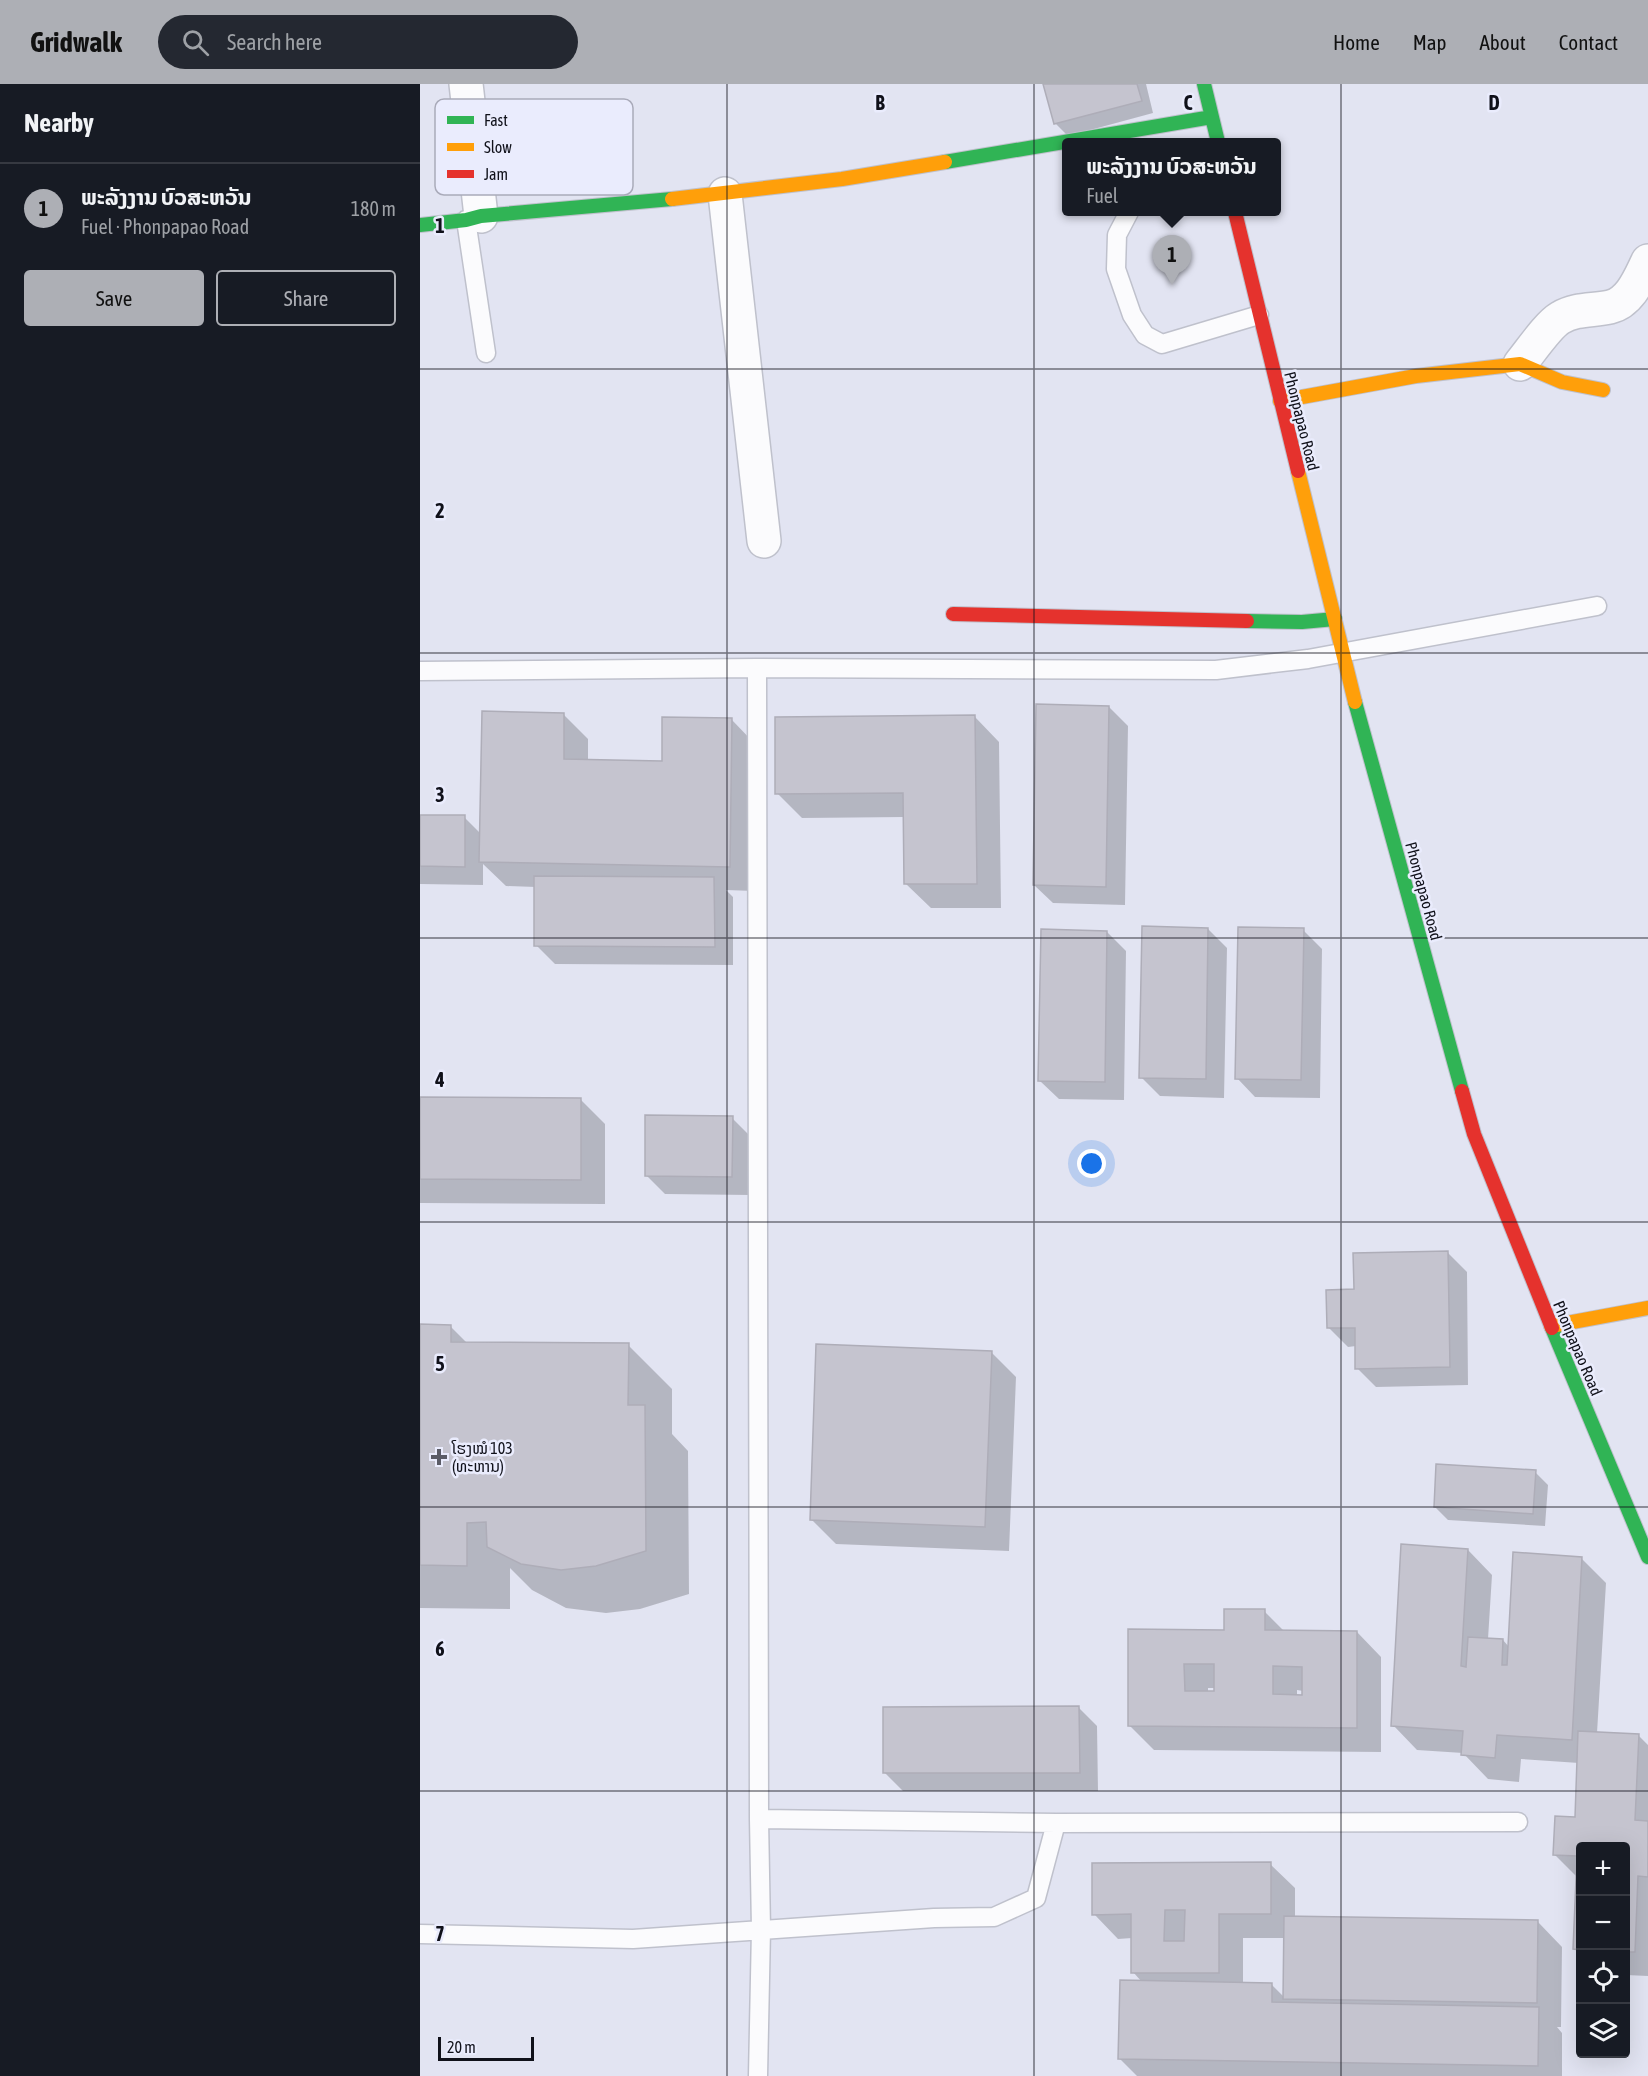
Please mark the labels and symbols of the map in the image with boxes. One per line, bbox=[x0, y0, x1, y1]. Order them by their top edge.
text: B bbox=[875, 91, 885, 114]
text: C bbox=[1184, 91, 1193, 114]
text: D bbox=[1488, 91, 1500, 114]
legend bbox=[435, 99, 633, 195]
text: Fast bbox=[484, 111, 508, 129]
text: Slow bbox=[484, 138, 512, 156]
text: Jam bbox=[484, 165, 508, 183]
text: 1 bbox=[435, 214, 445, 237]
pin: 1 bbox=[1152, 236, 1191, 285]
street label: Phonpapao Road bbox=[1280, 370, 1323, 473]
text: 2 bbox=[435, 499, 445, 522]
text: 3 bbox=[435, 783, 445, 806]
street label: Phonpapao Road bbox=[1401, 840, 1446, 942]
text: 4 bbox=[434, 1068, 445, 1091]
your location bbox=[1077, 1149, 1106, 1178]
street label: Phonpapao Road bbox=[1549, 1298, 1606, 1398]
text: 5 bbox=[435, 1352, 445, 1375]
place label: ໂຮງໝໍ 103 (ທະຫານ) bbox=[451, 1439, 513, 1476]
marker: ໂຮງໝໍ 103 (ທະຫານ) bbox=[430, 1448, 448, 1466]
text: 6 bbox=[435, 1637, 445, 1660]
text: 7 bbox=[435, 1922, 445, 1945]
scale bar bbox=[438, 2034, 534, 2062]

